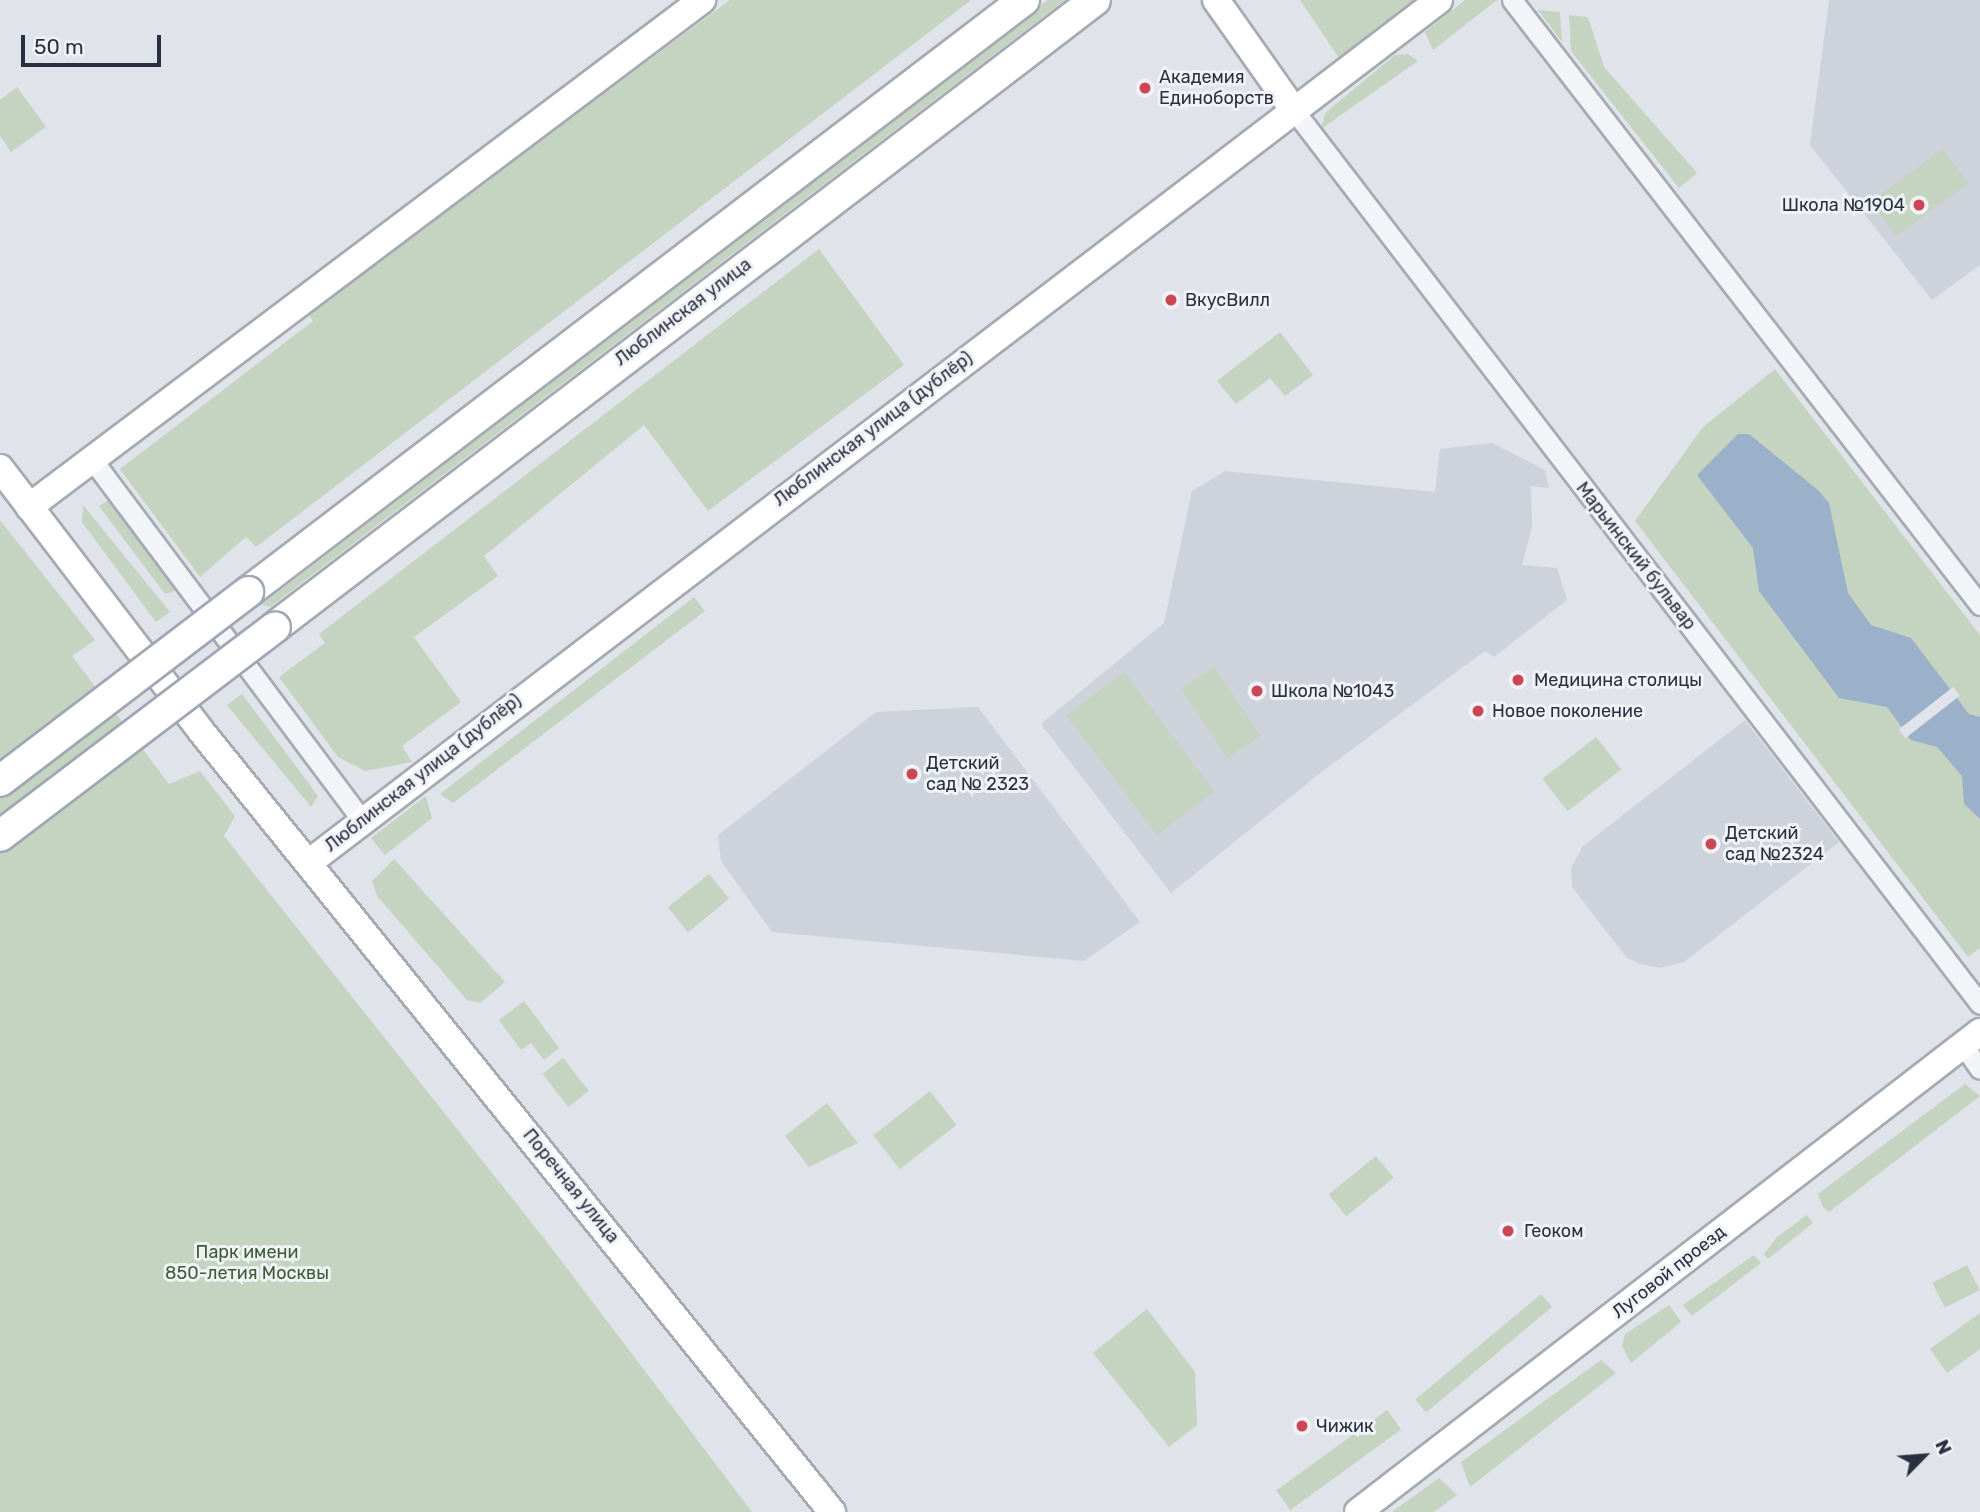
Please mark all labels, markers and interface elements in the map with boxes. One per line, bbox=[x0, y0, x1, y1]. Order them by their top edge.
scale bar bbox=[24, 21, 164, 65]
text: 50 m bbox=[34, 34, 84, 59]
place label: Академия Единоборств bbox=[1159, 67, 1274, 110]
marker: Академия Единоборств bbox=[1137, 80, 1153, 96]
place label: Школа №1904 bbox=[1782, 194, 1905, 216]
marker: Школа №1904 bbox=[1911, 197, 1927, 213]
street label: Люблинская улица bbox=[610, 254, 756, 370]
place label: ВкусВилл bbox=[1185, 289, 1270, 311]
marker: ВкусВилл bbox=[1163, 292, 1179, 308]
street label: Люблинская улица (дублёр) bbox=[769, 347, 977, 511]
street label: Марьинский бульвар bbox=[1572, 478, 1700, 634]
place label: Медицина столицы bbox=[1534, 669, 1702, 691]
marker: Медицина столицы bbox=[1508, 670, 1528, 690]
place label: Школа №1043 bbox=[1271, 680, 1394, 702]
marker: Школа №1043 bbox=[1249, 683, 1265, 699]
street label: Люблинская улица (дублёр) bbox=[320, 690, 526, 856]
place label: Новое поколение bbox=[1492, 700, 1643, 722]
marker: Новое поколение bbox=[1470, 703, 1486, 719]
place label: Детский сад № 2323 bbox=[926, 753, 1029, 796]
marker: Детский сад № 2323 bbox=[904, 766, 920, 782]
place label: Детский сад №2324 bbox=[1725, 823, 1824, 866]
marker: Детский сад №2324 bbox=[1703, 836, 1719, 852]
street label: Поречная улица bbox=[518, 1124, 624, 1248]
place label: Геоком bbox=[1524, 1220, 1583, 1242]
marker: Геоком bbox=[1498, 1221, 1518, 1241]
street label: Луговой проезд bbox=[1608, 1221, 1730, 1323]
park label: Парк имени 850-летия Москвы bbox=[165, 1242, 329, 1284]
place label: Чижик bbox=[1316, 1415, 1374, 1437]
marker: Чижик bbox=[1294, 1418, 1310, 1434]
north arrow bbox=[1889, 1421, 1959, 1491]
text: N bbox=[1930, 1436, 1957, 1458]

